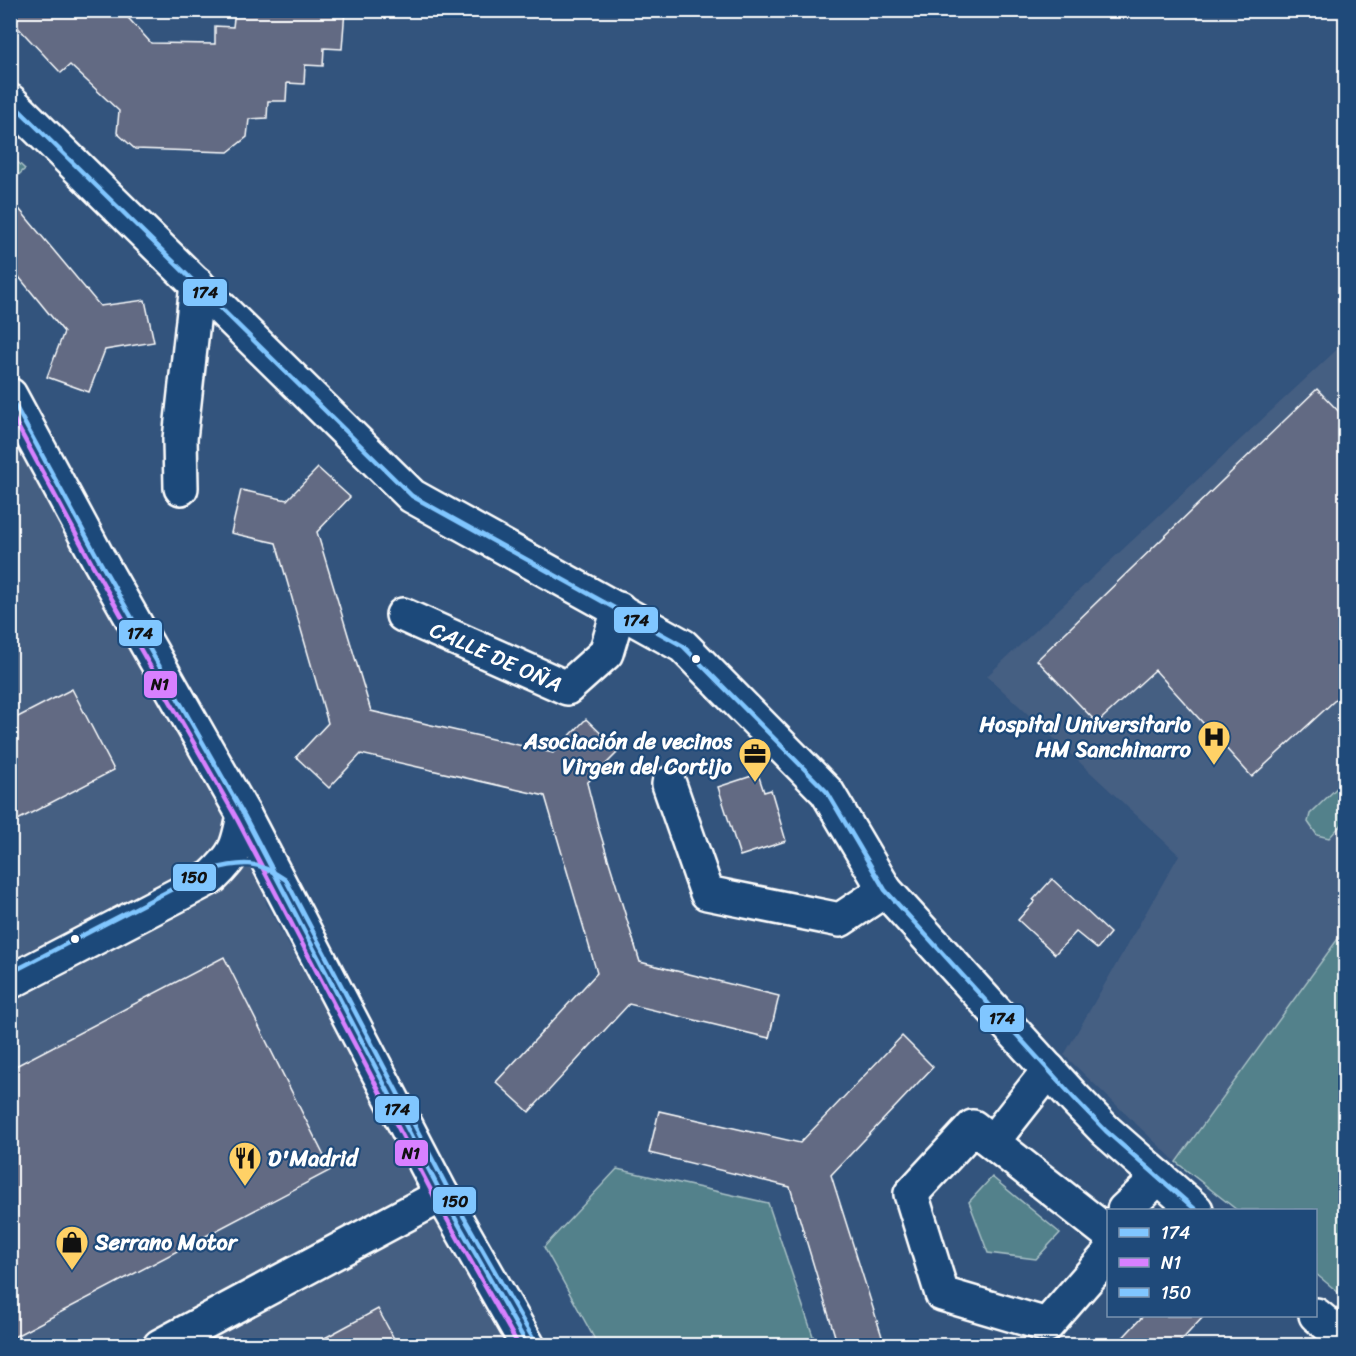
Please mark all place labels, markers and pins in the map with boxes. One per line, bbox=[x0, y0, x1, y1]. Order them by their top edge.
unlabelled marker bbox=[690, 653, 702, 665]
place label: Hospital Universitario HM Sanchinarro bbox=[978, 705, 1192, 769]
hospital icon: Hospital Universitario HM Sanchinarro bbox=[1196, 719, 1232, 766]
place label: Asociación de vecinos Virgen del Cortijo bbox=[523, 722, 733, 786]
office icon: Asociación de vecinos Virgen del Cortijo bbox=[737, 736, 773, 783]
unlabelled marker bbox=[69, 933, 81, 945]
place label: D'Madrid bbox=[268, 1139, 360, 1178]
restaurant icon: D'Madrid bbox=[227, 1140, 263, 1187]
place label: Serrano Motor bbox=[94, 1223, 239, 1262]
shop icon: Serrano Motor bbox=[54, 1224, 90, 1271]

